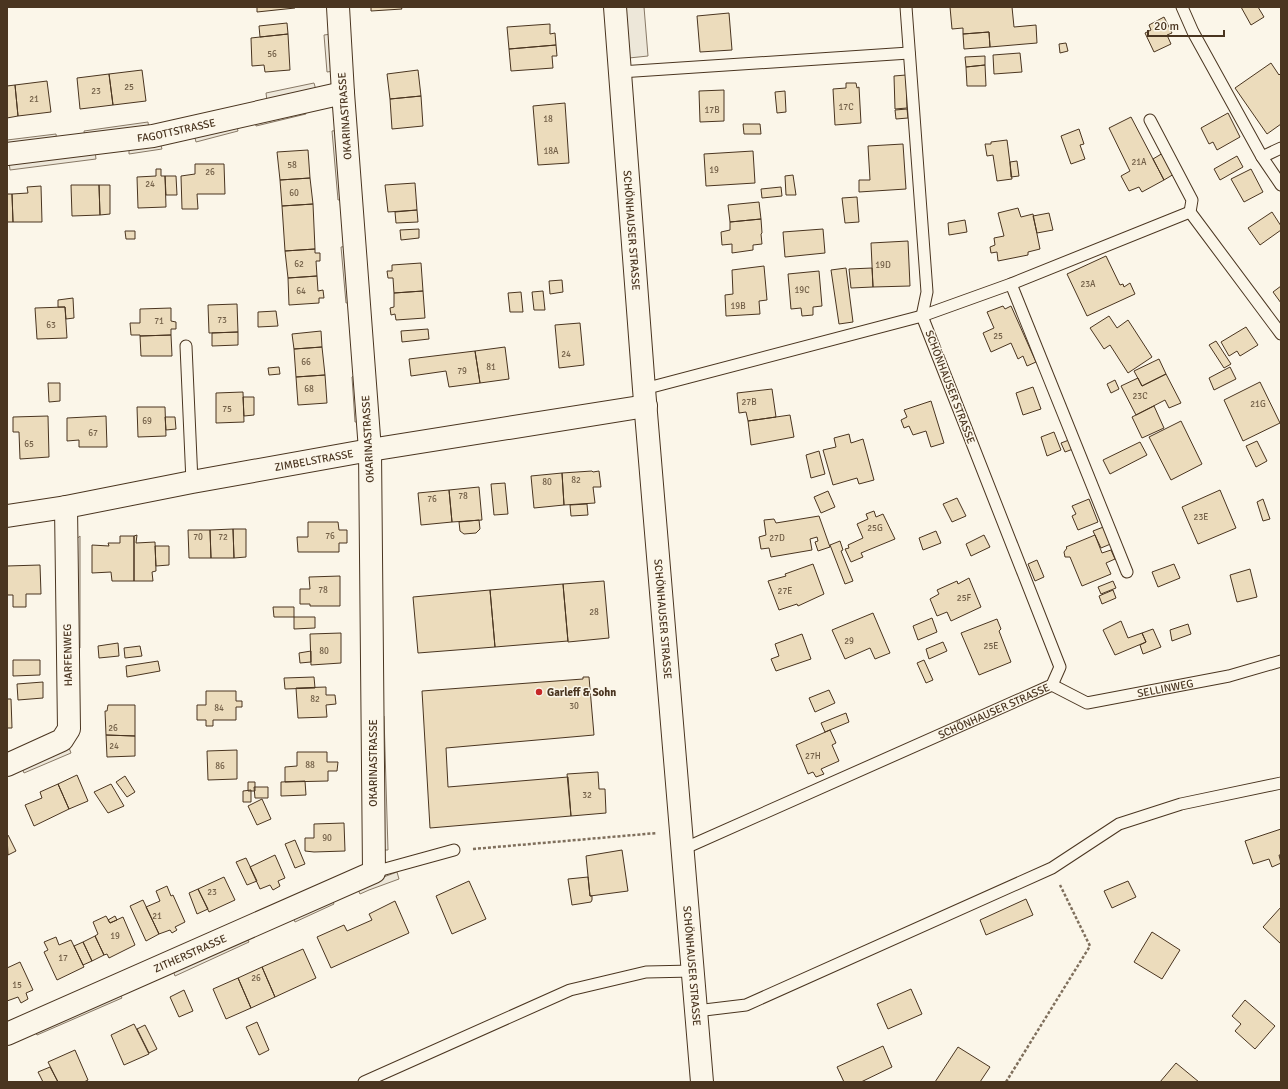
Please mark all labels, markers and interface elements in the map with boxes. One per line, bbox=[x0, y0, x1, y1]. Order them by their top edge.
scale bar bbox=[1148, 12, 1224, 38]
text: 20 m bbox=[1154, 19, 1179, 34]
house number: 56 bbox=[267, 49, 277, 60]
street label: OKARINASTRASSE bbox=[335, 72, 355, 160]
house number: 25 bbox=[124, 82, 134, 93]
house number: 23 bbox=[91, 86, 101, 97]
house number: 21 bbox=[29, 94, 39, 105]
house number: 17C bbox=[838, 102, 854, 113]
house number: 17B bbox=[704, 105, 720, 116]
house number: 18 bbox=[543, 114, 553, 125]
street label: FAGOTTSTRASSE bbox=[136, 116, 217, 144]
house number: 18A bbox=[543, 146, 559, 157]
house number: 21A bbox=[1131, 157, 1147, 168]
house number: 58 bbox=[287, 160, 297, 171]
house number: 19 bbox=[709, 165, 719, 176]
house number: 26 bbox=[205, 167, 215, 178]
street label: SCHÖNHAUSER STRASSE bbox=[621, 170, 643, 291]
house number: 24 bbox=[145, 179, 155, 190]
house number: 60 bbox=[289, 188, 299, 199]
house number: 62 bbox=[294, 259, 304, 270]
house number: 19D bbox=[875, 260, 891, 271]
house number: 23A bbox=[1080, 279, 1096, 290]
house number: 19C bbox=[794, 285, 810, 296]
house number: 64 bbox=[296, 286, 306, 297]
house number: 19B bbox=[730, 301, 746, 312]
house number: 73 bbox=[217, 315, 227, 326]
house number: 71 bbox=[154, 316, 164, 327]
house number: 63 bbox=[46, 320, 56, 331]
street label: SCHÖNHAUSER STRASSE bbox=[922, 328, 979, 446]
house number: 25 bbox=[993, 331, 1003, 342]
house number: 24 bbox=[561, 349, 571, 360]
house number: 66 bbox=[301, 357, 311, 368]
house number: 81 bbox=[486, 362, 496, 373]
house number: 79 bbox=[457, 366, 467, 377]
house number: 68 bbox=[304, 384, 314, 395]
house number: 23C bbox=[1132, 391, 1148, 402]
street label: OKARINASTRASSE bbox=[359, 395, 377, 483]
house number: 27B bbox=[741, 397, 757, 408]
house number: 21G bbox=[1250, 399, 1266, 410]
house number: 75 bbox=[222, 404, 232, 415]
house number: 69 bbox=[142, 416, 152, 427]
house number: 67 bbox=[88, 428, 98, 439]
house number: 65 bbox=[24, 439, 34, 450]
street label: ZIMBELSTRASSE bbox=[273, 447, 354, 474]
house number: 82 bbox=[571, 475, 581, 486]
house number: 80 bbox=[542, 477, 552, 488]
house number: 78 bbox=[458, 491, 468, 502]
house number: 76 bbox=[427, 494, 437, 505]
house number: 23E bbox=[1194, 512, 1208, 523]
house number: 25G bbox=[867, 523, 883, 534]
house number: 76 bbox=[325, 531, 335, 542]
house number: 70 bbox=[193, 532, 203, 543]
house number: 72 bbox=[218, 532, 228, 543]
house number: 27D bbox=[769, 533, 785, 544]
street label: SCHÖNHAUSER STRASSE bbox=[652, 558, 675, 680]
house number: 78 bbox=[318, 585, 328, 596]
house number: 27E bbox=[778, 586, 792, 597]
house number: 25F bbox=[957, 593, 972, 604]
house number: 28 bbox=[589, 607, 599, 618]
street label: HARFENWEG bbox=[61, 624, 75, 686]
house number: 29 bbox=[844, 636, 854, 647]
house number: 25E bbox=[984, 641, 998, 652]
house number: 80 bbox=[319, 646, 329, 657]
street label: SELLINWEG bbox=[1136, 676, 1194, 700]
street label: SCHÖNHAUSER STRASSE bbox=[936, 680, 1051, 741]
place label: Garleff & Sohn bbox=[547, 686, 616, 699]
marker: Garleff & Sohn bbox=[534, 687, 544, 697]
house number: 82 bbox=[310, 694, 320, 705]
house number: 30 bbox=[569, 701, 579, 712]
house number: 84 bbox=[214, 703, 224, 714]
street label: OKARINASTRASSE bbox=[367, 719, 380, 807]
house number: 26 bbox=[108, 723, 118, 734]
house number: 24 bbox=[109, 741, 119, 752]
house number: 27H bbox=[805, 751, 821, 762]
house number: 88 bbox=[305, 760, 315, 771]
house number: 86 bbox=[215, 761, 225, 772]
house number: 32 bbox=[582, 790, 592, 801]
house number: 90 bbox=[322, 833, 332, 844]
house number: 23 bbox=[207, 887, 217, 898]
street label: SCHÖNHAUSER STRASSE bbox=[681, 905, 704, 1027]
house number: 21 bbox=[152, 911, 162, 922]
house number: 19 bbox=[110, 931, 120, 942]
street label: ZITHERSTRASSE bbox=[152, 932, 228, 975]
house number: 17 bbox=[58, 953, 68, 964]
house number: 26 bbox=[251, 973, 261, 984]
house number: 15 bbox=[12, 980, 22, 991]

